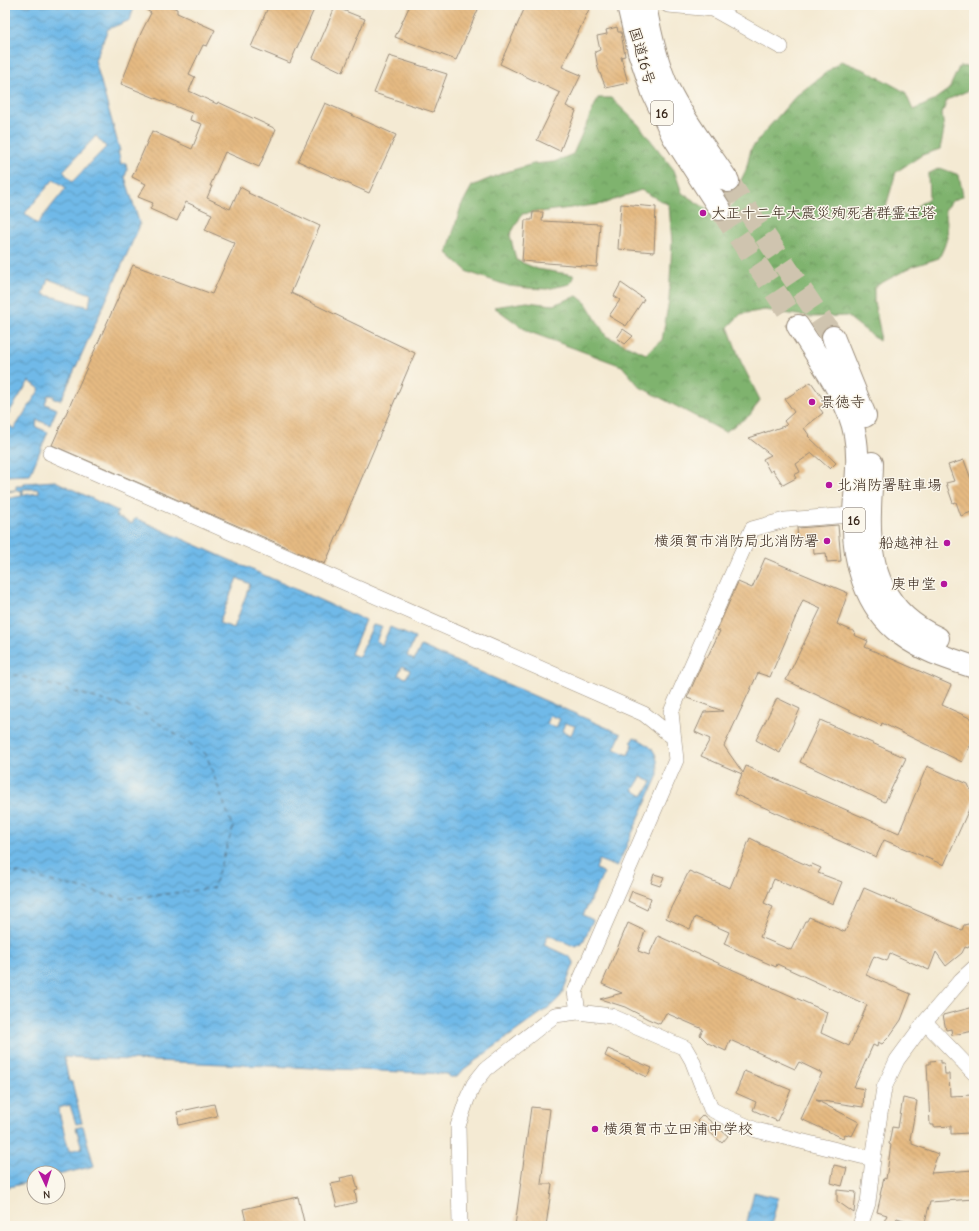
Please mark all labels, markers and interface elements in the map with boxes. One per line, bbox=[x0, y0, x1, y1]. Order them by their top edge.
street label: 国道16号 bbox=[625, 25, 659, 87]
road number: 16 bbox=[651, 101, 673, 125]
place label: 大正十二年大震災殉死者群霊宝塔 bbox=[711, 204, 936, 222]
marker: 大正十二年大震災殉死者群霊宝塔 bbox=[698, 208, 708, 218]
place label: 景徳寺 bbox=[820, 393, 865, 411]
marker: 景徳寺 bbox=[807, 397, 817, 407]
place label: 北消防署駐車場 bbox=[837, 476, 942, 494]
marker: 北消防署駐車場 bbox=[824, 480, 834, 490]
road number: 16 bbox=[843, 508, 865, 532]
place label: 横須賀市消防局北消防署 bbox=[654, 532, 819, 550]
place label: 船越神社 bbox=[879, 534, 939, 552]
marker: 横須賀市消防局北消防署 bbox=[822, 536, 832, 546]
marker: 船越神社 bbox=[942, 538, 952, 548]
place label: 庚申堂 bbox=[891, 575, 936, 593]
marker: 庚申堂 bbox=[939, 579, 949, 589]
place label: 横須賀市立田浦中学校 bbox=[603, 1120, 753, 1138]
marker: 横須賀市立田浦中学校 bbox=[590, 1124, 600, 1134]
north arrow bbox=[26, 1165, 66, 1205]
text: N bbox=[43, 1188, 51, 1201]

